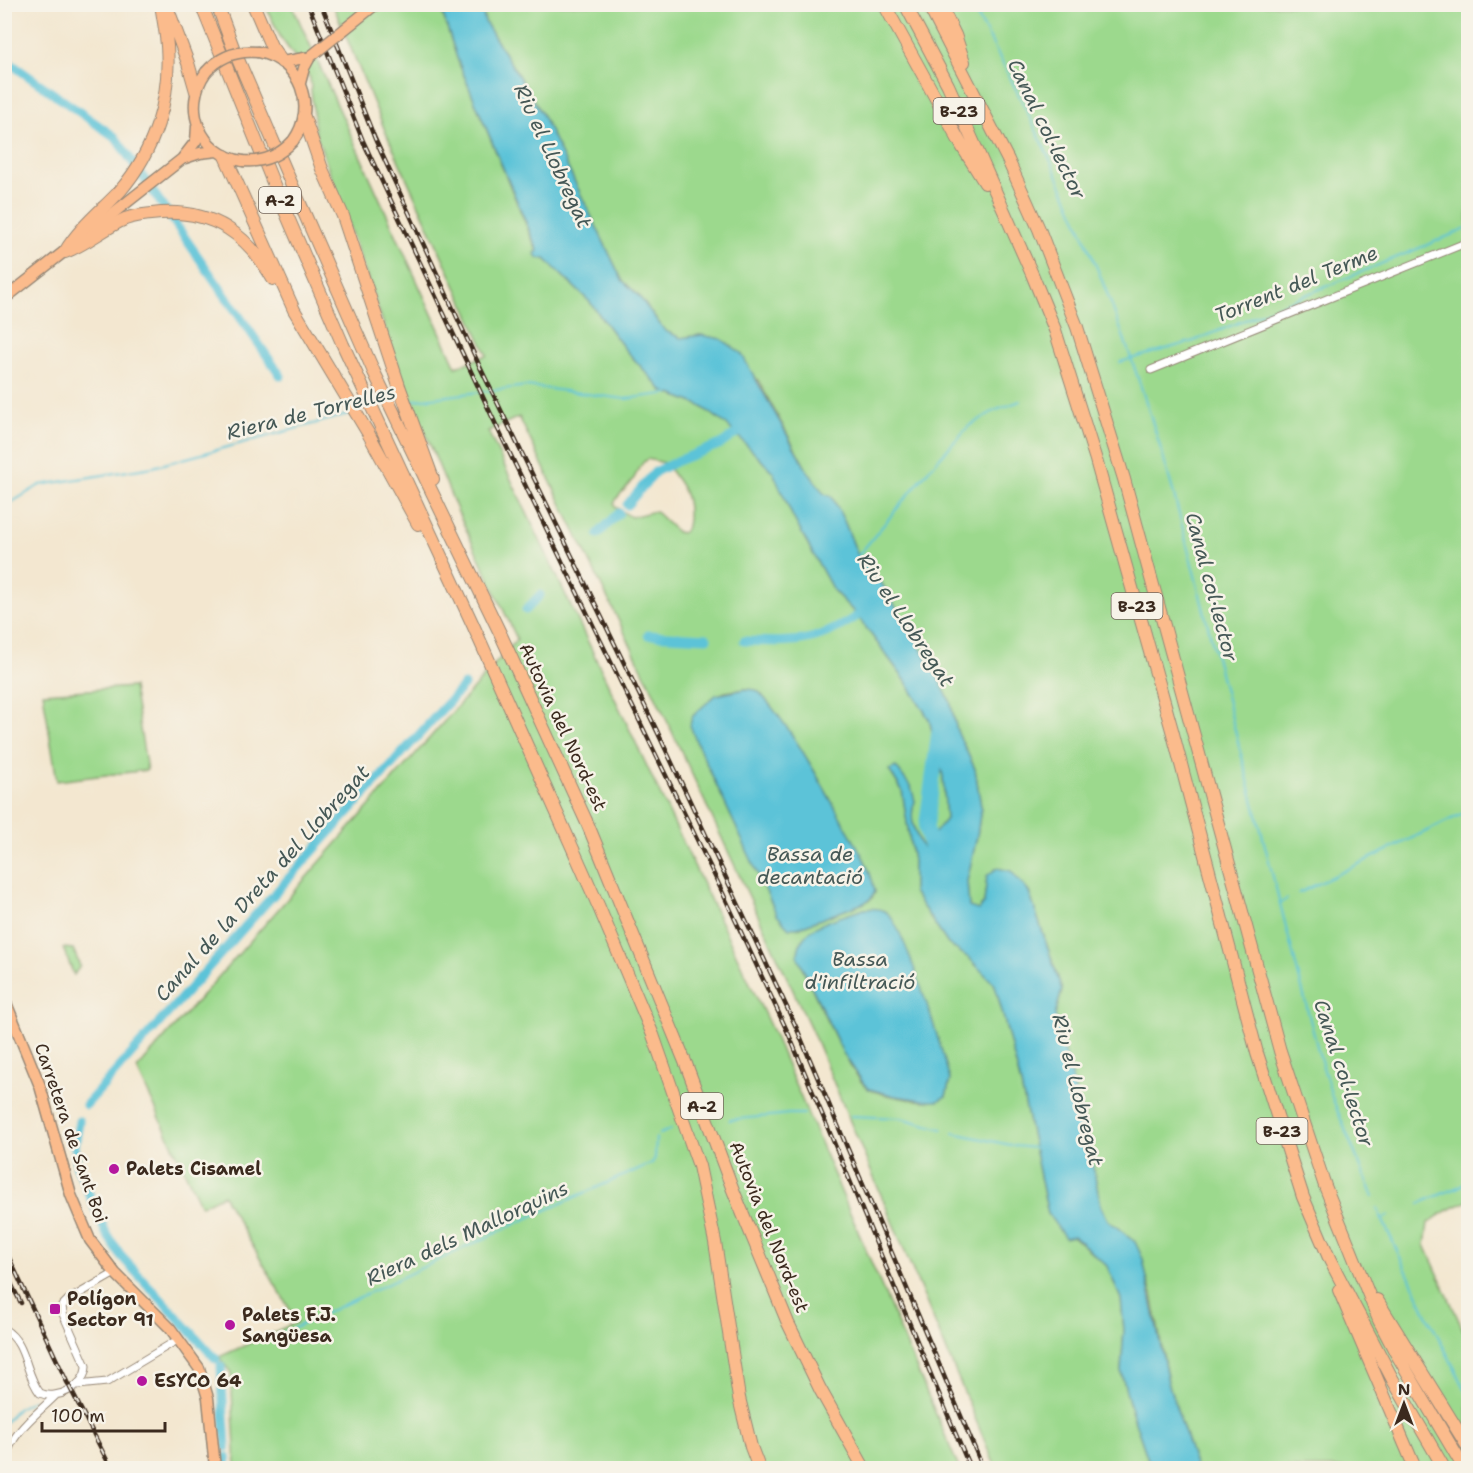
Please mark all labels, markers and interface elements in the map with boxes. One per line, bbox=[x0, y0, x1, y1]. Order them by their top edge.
water label: Canal col·lector bbox=[1002, 55, 1092, 204]
water label: Riu el Llobregat bbox=[508, 80, 598, 232]
road number: B-23 bbox=[934, 98, 984, 124]
road number: A-2 bbox=[259, 187, 301, 213]
water label: Torrent del Terme bbox=[1210, 239, 1382, 329]
water label: Riera de Torrelles bbox=[224, 378, 398, 446]
water label: Canal col·lector bbox=[1180, 510, 1245, 665]
water label: Riu el Llobregat bbox=[852, 548, 960, 692]
road number: B-23 bbox=[1112, 593, 1162, 619]
street label: Autovia del Nord-est bbox=[514, 639, 613, 815]
water label: Canal de la Dreta del Llobregat bbox=[149, 759, 375, 1007]
water label: Bassa de decantació bbox=[757, 841, 863, 890]
water label: Bassa d'infiltració bbox=[805, 946, 915, 995]
water label: Canal col·lector bbox=[1308, 996, 1380, 1150]
water label: Riu el Llobregat bbox=[1047, 1011, 1110, 1169]
street label: Carretera de Sant Boi bbox=[29, 1040, 113, 1226]
road number: A-2 bbox=[681, 1093, 723, 1119]
road number: B-23 bbox=[1256, 1118, 1308, 1144]
street label: Autovia del Nord-est bbox=[724, 1138, 814, 1316]
place label: Palets Cisamel bbox=[126, 1157, 261, 1181]
marker: Palets Cisamel bbox=[107, 1162, 121, 1176]
water label: Riera dels Mallorquins bbox=[362, 1175, 572, 1291]
place label: Polígon Sector 91 bbox=[67, 1287, 154, 1332]
marker: Polígon Sector 91 bbox=[48, 1302, 62, 1316]
place label: Palets F.J. Sangüesa bbox=[242, 1303, 336, 1348]
marker: Palets F.J. Sangüesa bbox=[223, 1318, 237, 1332]
place label: ESYCO 64 bbox=[154, 1369, 242, 1393]
marker: ESYCO 64 bbox=[135, 1374, 149, 1388]
north arrow bbox=[1374, 1374, 1434, 1434]
text: N bbox=[1398, 1379, 1410, 1400]
scale bar bbox=[42, 1395, 165, 1433]
text: 100 m bbox=[51, 1404, 105, 1428]

